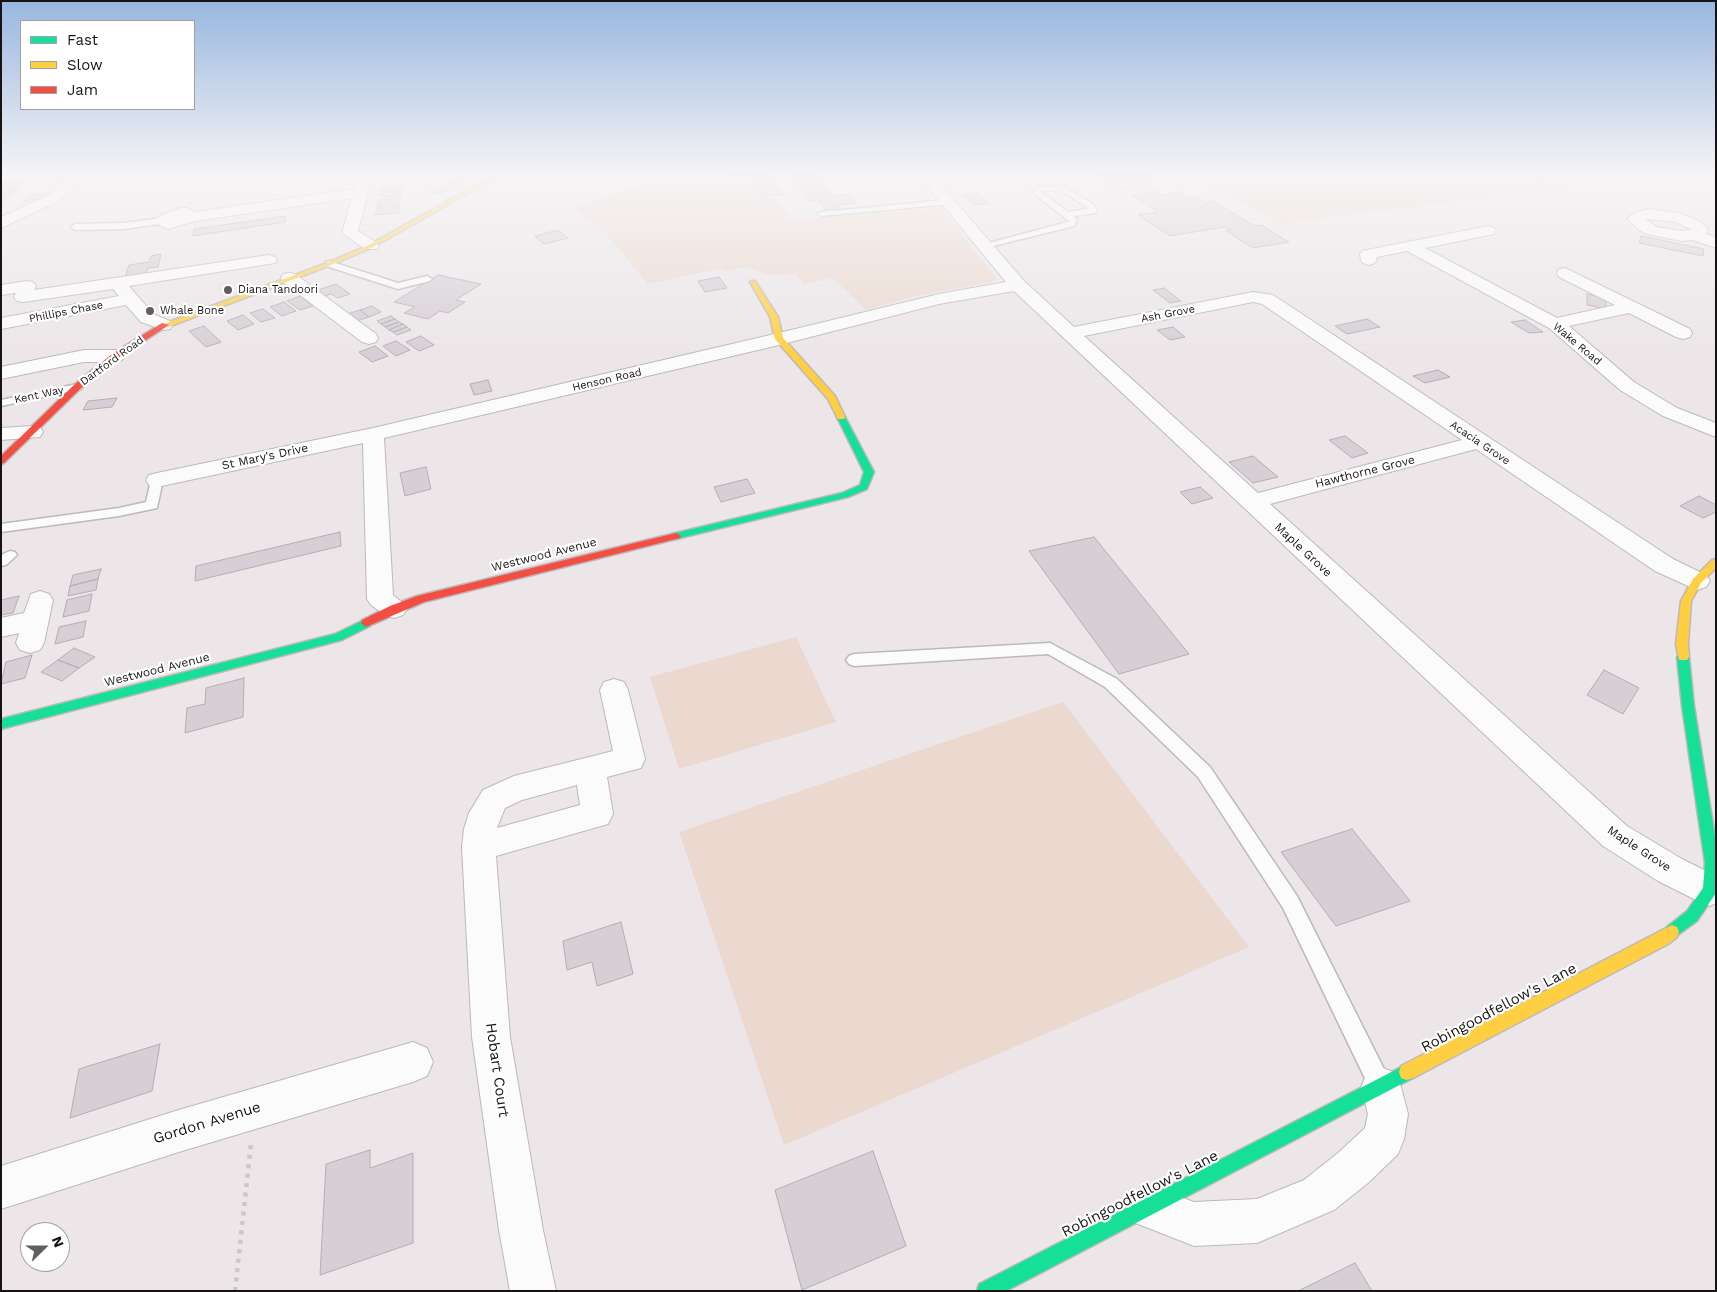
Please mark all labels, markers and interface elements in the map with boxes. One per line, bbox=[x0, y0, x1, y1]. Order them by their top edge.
legend bbox=[20, 20, 195, 110]
text: Fast bbox=[67, 31, 98, 49]
text: Slow bbox=[67, 56, 103, 74]
text: Jam bbox=[67, 81, 98, 99]
place label: Diana Tandoori bbox=[238, 283, 318, 297]
marker: Diana Tandoori bbox=[222, 284, 234, 296]
street label: Phillips Chase bbox=[28, 298, 104, 326]
street label: Ash Grove bbox=[1140, 302, 1196, 326]
place label: Whale Bone bbox=[160, 304, 224, 318]
marker: Whale Bone bbox=[144, 305, 156, 317]
street label: Wake Road bbox=[1550, 320, 1604, 368]
street label: Dartford Road bbox=[78, 334, 146, 388]
street label: Henson Road bbox=[571, 366, 643, 394]
street label: Kent Way bbox=[13, 383, 65, 407]
street label: Acacia Grove bbox=[1447, 418, 1513, 468]
street label: St Mary's Drive bbox=[221, 441, 309, 473]
street label: Hawthorne Grove bbox=[1314, 453, 1416, 491]
street label: Maple Grove bbox=[1271, 520, 1335, 580]
street label: Westwood Avenue bbox=[490, 535, 598, 575]
street label: Westwood Avenue bbox=[103, 650, 211, 690]
street label: Maple Grove bbox=[1604, 823, 1674, 875]
street label: Robingoodfellow's Lane bbox=[1418, 959, 1580, 1057]
street label: Hobart Court bbox=[481, 1022, 513, 1118]
street label: Gordon Avenue bbox=[151, 1098, 263, 1148]
street label: Robingoodfellow's Lane bbox=[1059, 1147, 1221, 1241]
north arrow bbox=[20, 1222, 70, 1272]
text: N bbox=[49, 1234, 67, 1250]

